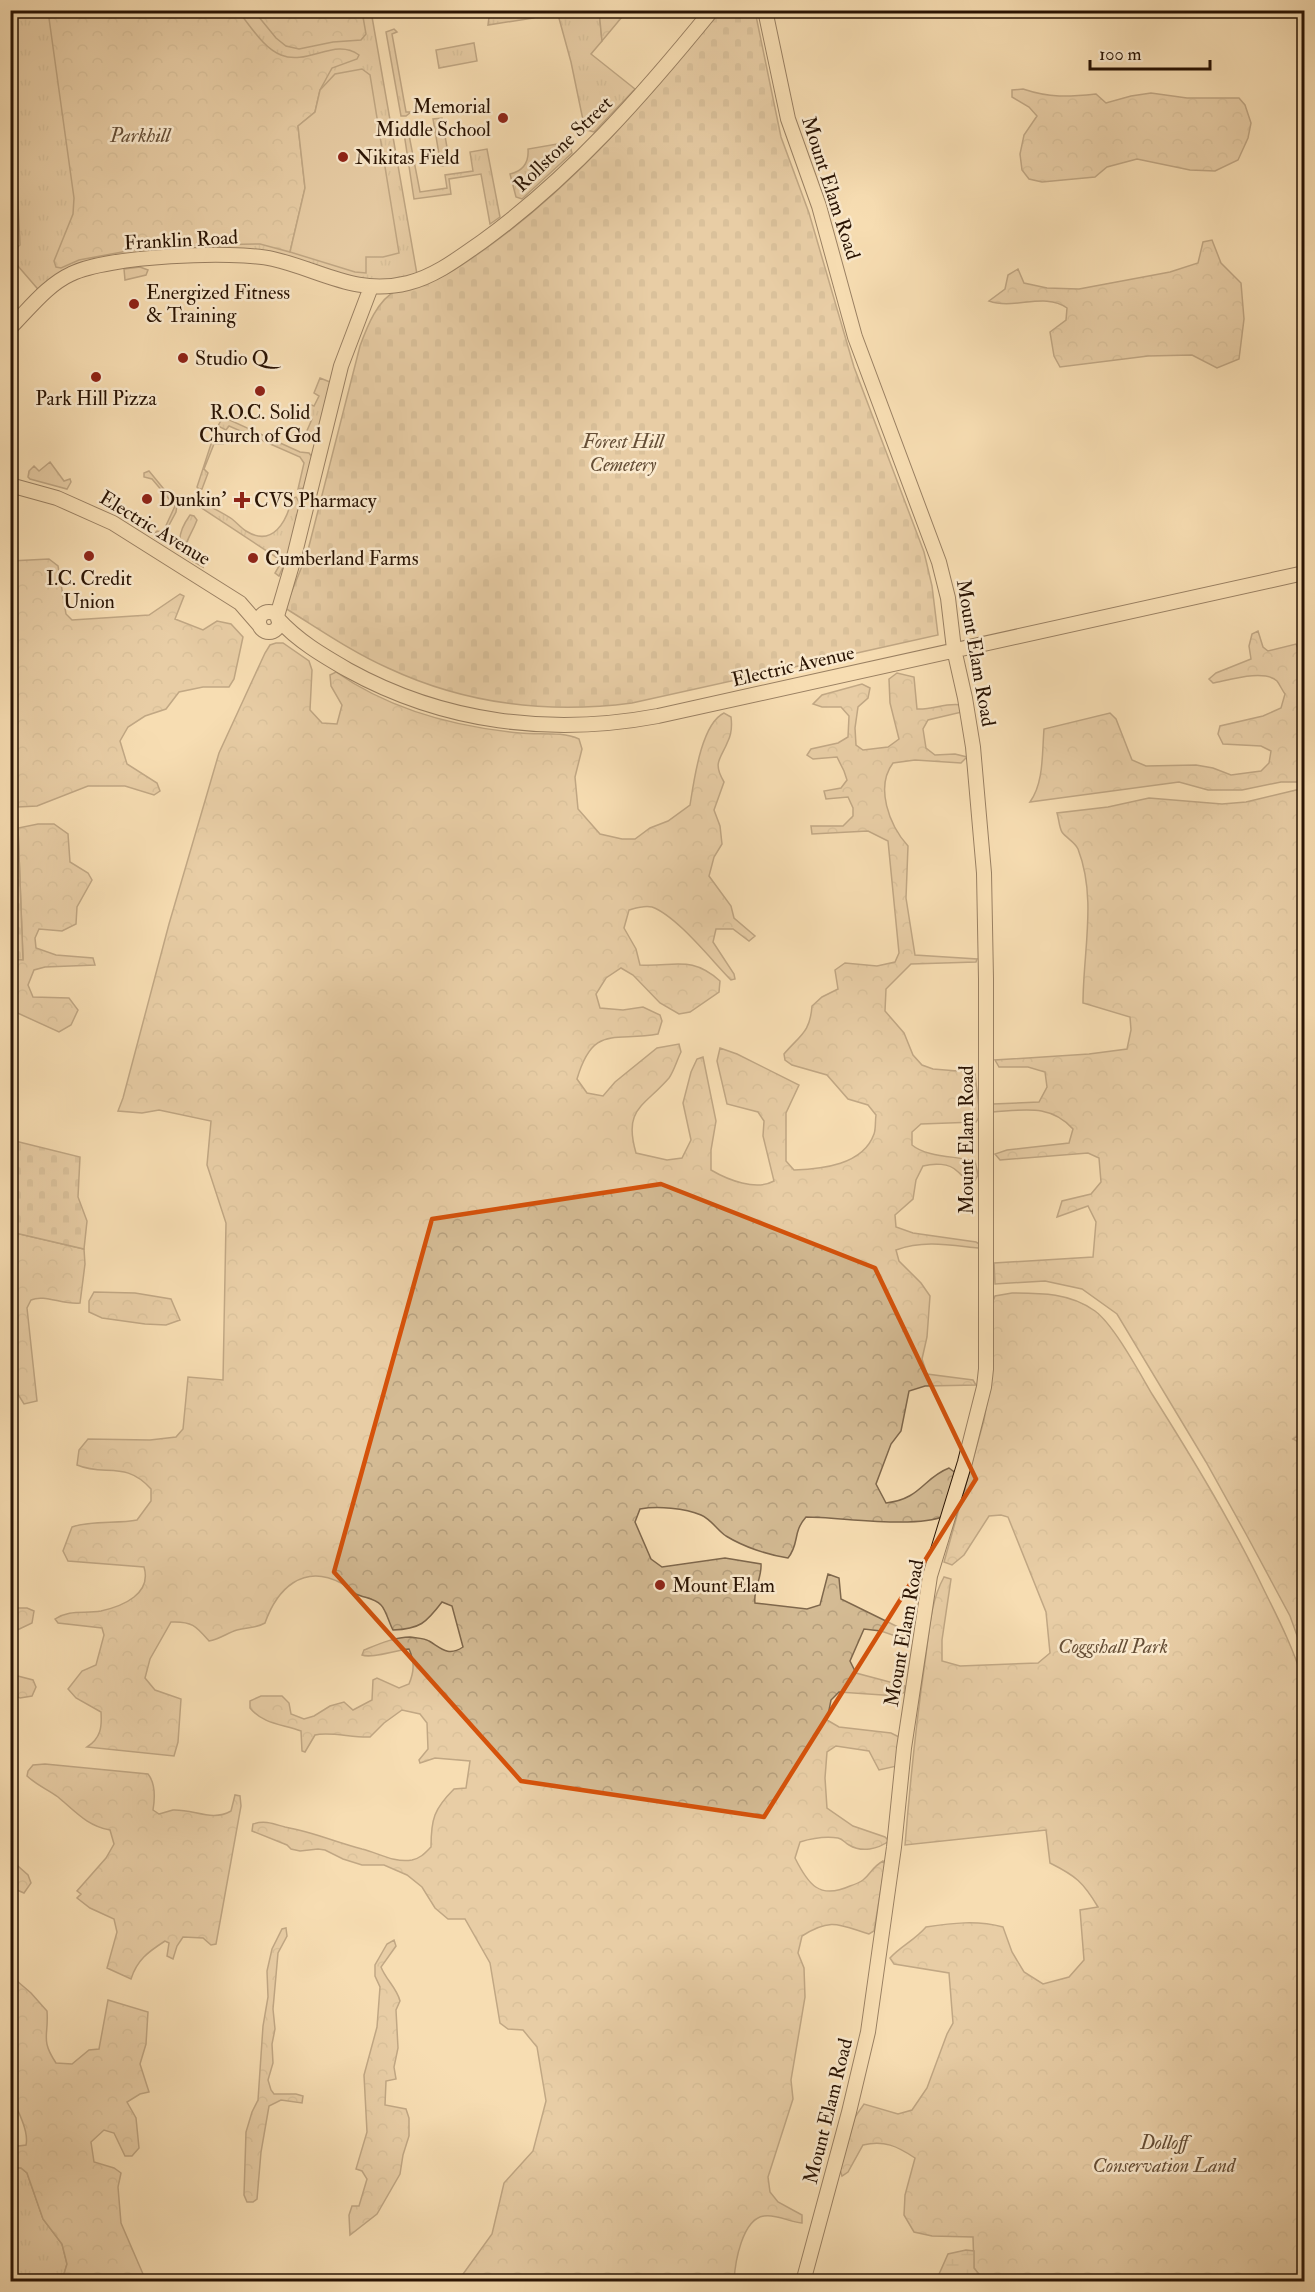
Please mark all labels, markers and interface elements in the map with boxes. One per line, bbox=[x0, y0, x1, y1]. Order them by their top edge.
scale bar bbox=[1090, 33, 1210, 71]
text: 100 m bbox=[1099, 43, 1142, 66]
street label: Rollstone Street bbox=[508, 90, 618, 197]
place label: Memorial Middle School bbox=[375, 94, 491, 142]
marker: Memorial Middle School bbox=[496, 111, 510, 125]
street label: Mount Elam Road bbox=[796, 113, 866, 263]
park label: Parkhill bbox=[109, 123, 173, 148]
place label: Nikitas Field bbox=[355, 145, 460, 170]
marker: Nikitas Field bbox=[336, 150, 350, 164]
street label: Franklin Road bbox=[123, 225, 239, 255]
place label: Energized Fitness & Training bbox=[146, 280, 290, 328]
marker: Energized Fitness & Training bbox=[127, 297, 141, 311]
place label: Studio Q bbox=[195, 346, 282, 371]
marker: Studio Q bbox=[176, 351, 190, 365]
marker: Park Hill Pizza bbox=[89, 370, 103, 384]
marker: R.O.C. Solid Church of God bbox=[253, 384, 267, 398]
place label: Park Hill Pizza bbox=[35, 386, 157, 411]
place label: R.O.C. Solid Church of God bbox=[199, 400, 321, 448]
park label: Forest Hill Cemetery bbox=[581, 429, 666, 477]
street label: Electric Avenue bbox=[95, 485, 215, 571]
place label: Dunkin' bbox=[159, 487, 226, 512]
place label: CVS Pharmacy bbox=[254, 488, 378, 513]
marker: Dunkin' bbox=[140, 492, 154, 506]
marker: CVS Pharmacy bbox=[235, 493, 249, 507]
place label: Cumberland Farms bbox=[265, 546, 419, 571]
marker: I.C. Credit Union bbox=[82, 549, 96, 563]
marker: Cumberland Farms bbox=[246, 551, 260, 565]
place label: I.C. Credit Union bbox=[46, 566, 132, 614]
street label: Mount Elam Road bbox=[951, 577, 1001, 729]
street label: Electric Avenue bbox=[729, 640, 857, 692]
street label: Mount Elam Road bbox=[954, 1065, 979, 1215]
street label: Mount Elam Road bbox=[879, 1557, 929, 1709]
place label: Mount Elam bbox=[672, 1573, 776, 1598]
marker: Mount Elam bbox=[653, 1578, 667, 1592]
park label: Coggshall Park bbox=[1058, 1634, 1168, 1659]
street label: Mount Elam Road bbox=[798, 2035, 858, 2186]
park label: Dolloff Conservation Land bbox=[1093, 2130, 1237, 2178]

